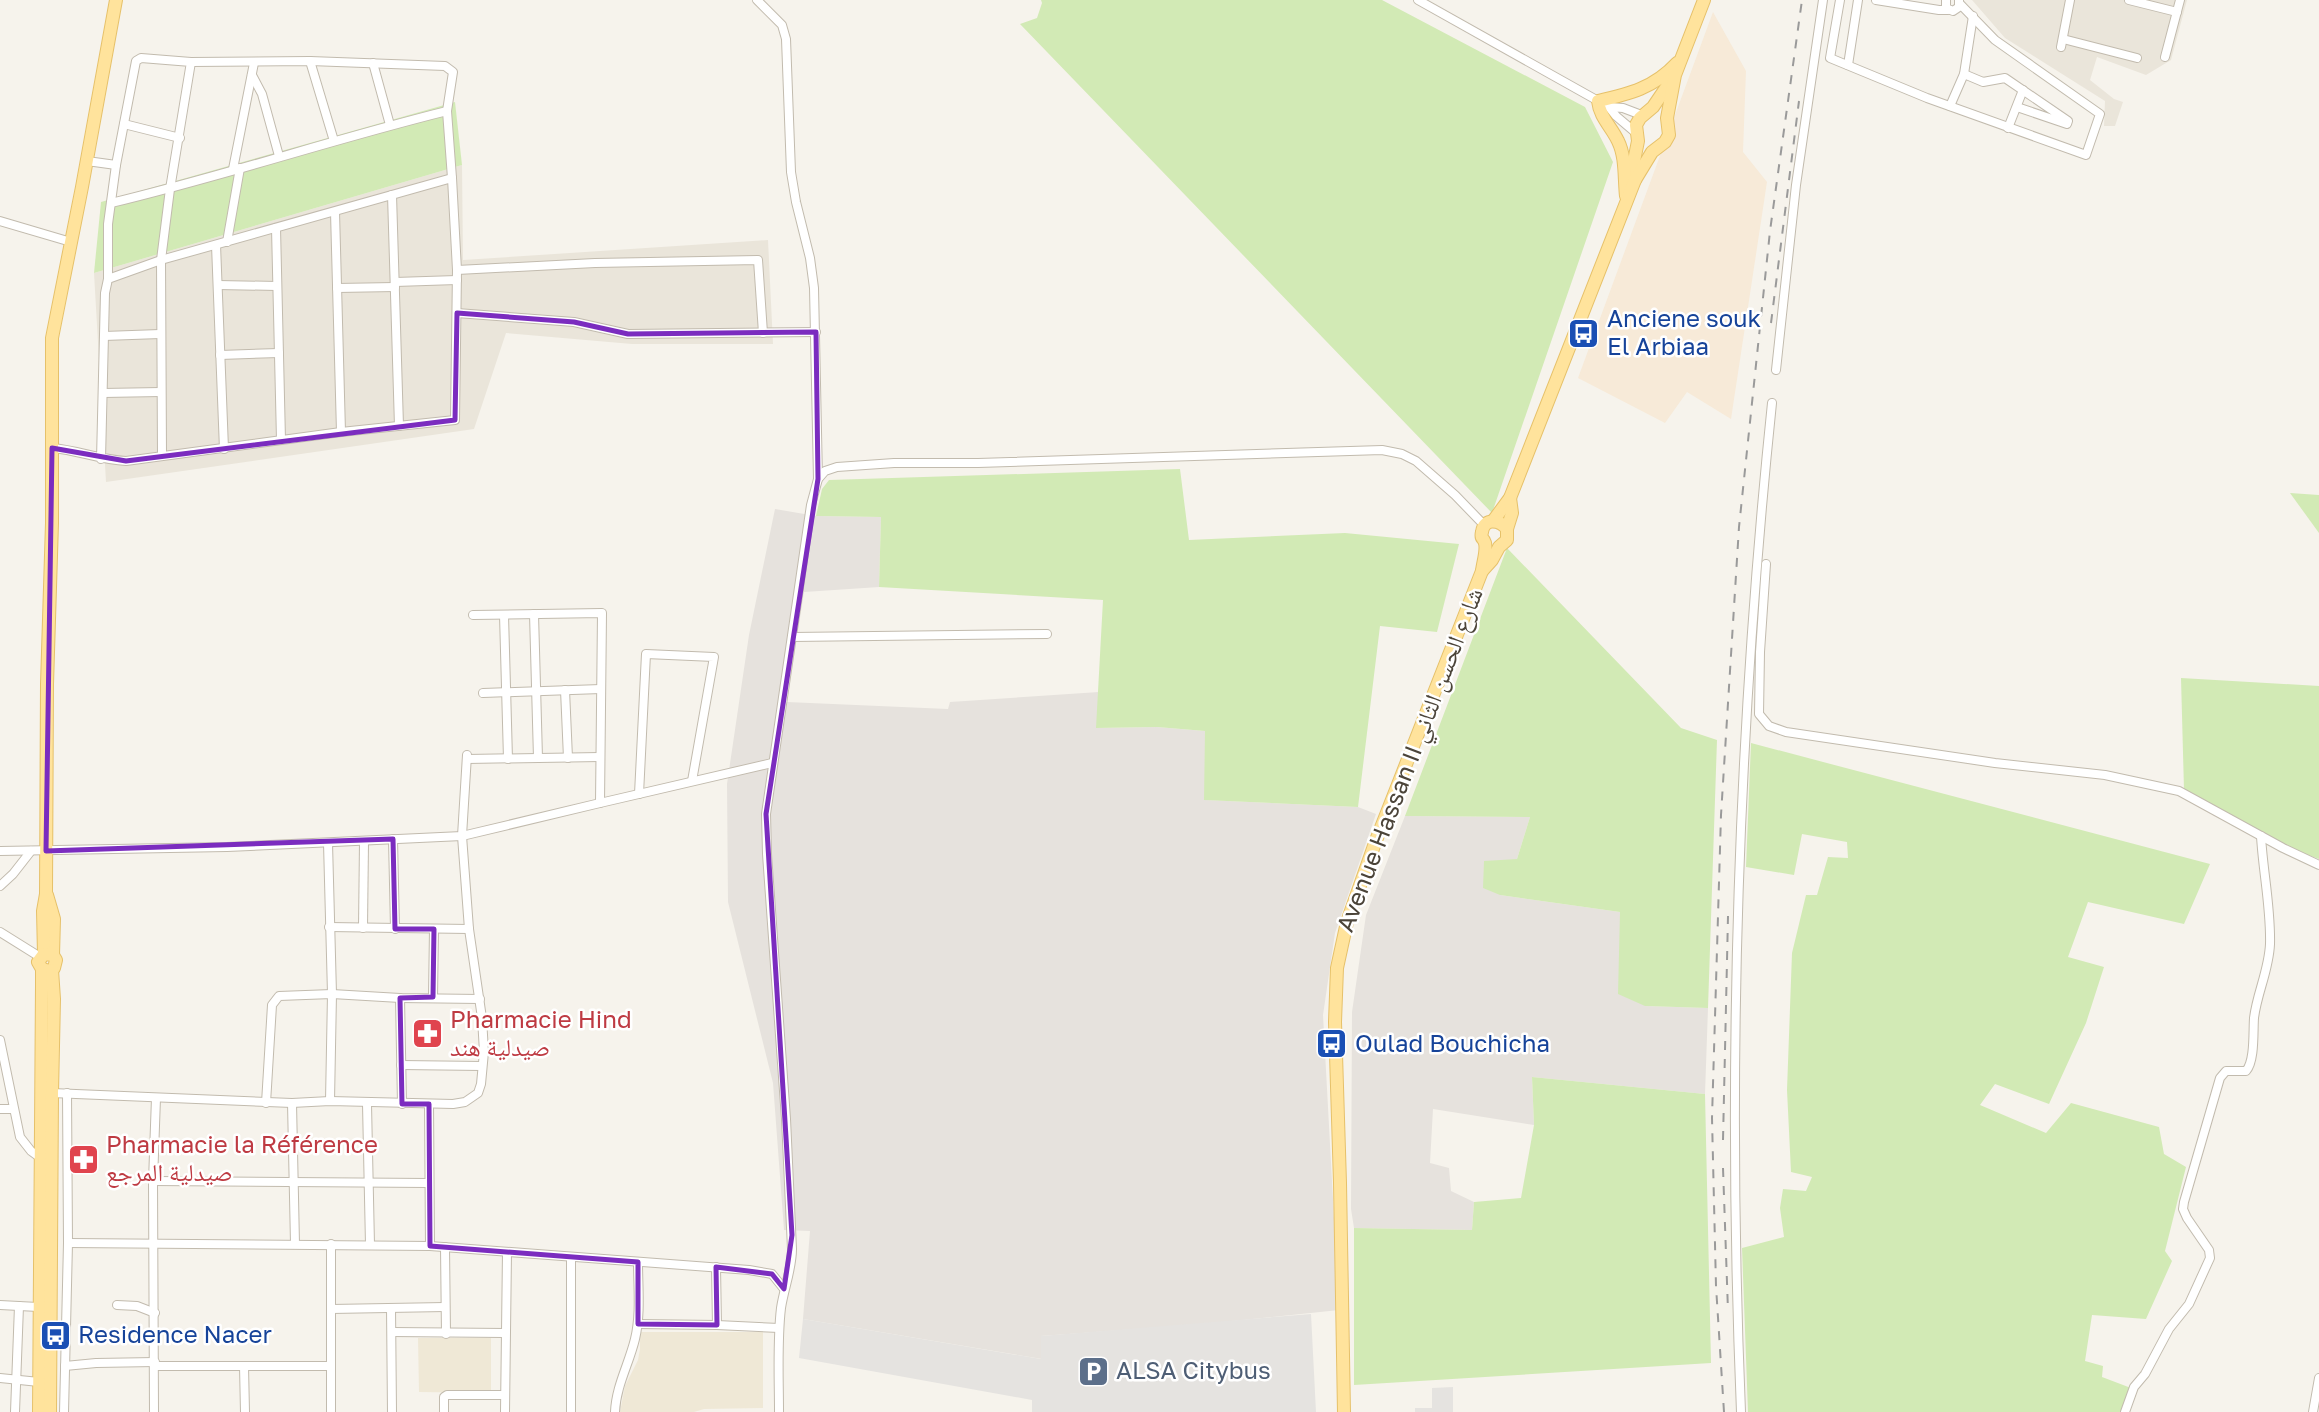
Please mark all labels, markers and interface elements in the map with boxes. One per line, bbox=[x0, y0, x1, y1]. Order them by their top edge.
place label: Anciene souk El Arbiaa bbox=[1607, 303, 1761, 360]
bus stop icon: Anciene souk El Arbiaa bbox=[1567, 316, 1601, 350]
street label: Avenue Hassan II شارع الحسن الثاني bbox=[1329, 583, 1493, 938]
place label: Pharmacie Hind صيدلية هند bbox=[450, 1004, 632, 1061]
pharmacy icon: Pharmacie Hind صيدلية هند bbox=[410, 1017, 444, 1051]
bus stop icon: Oulad Bouchicha bbox=[1315, 1027, 1349, 1061]
place label: Oulad Bouchicha bbox=[1355, 1028, 1550, 1057]
place label: Pharmacie la Référence صيدلية المرجع bbox=[106, 1129, 378, 1188]
pharmacy icon: Pharmacie la Référence صيدلية المرجع bbox=[66, 1142, 100, 1176]
bus stop icon: Residence Nacer bbox=[38, 1318, 72, 1352]
place label: Residence Nacer bbox=[78, 1319, 272, 1348]
parking icon: ALSA Citybus bbox=[1076, 1354, 1110, 1388]
place label: ALSA Citybus bbox=[1116, 1355, 1271, 1384]

